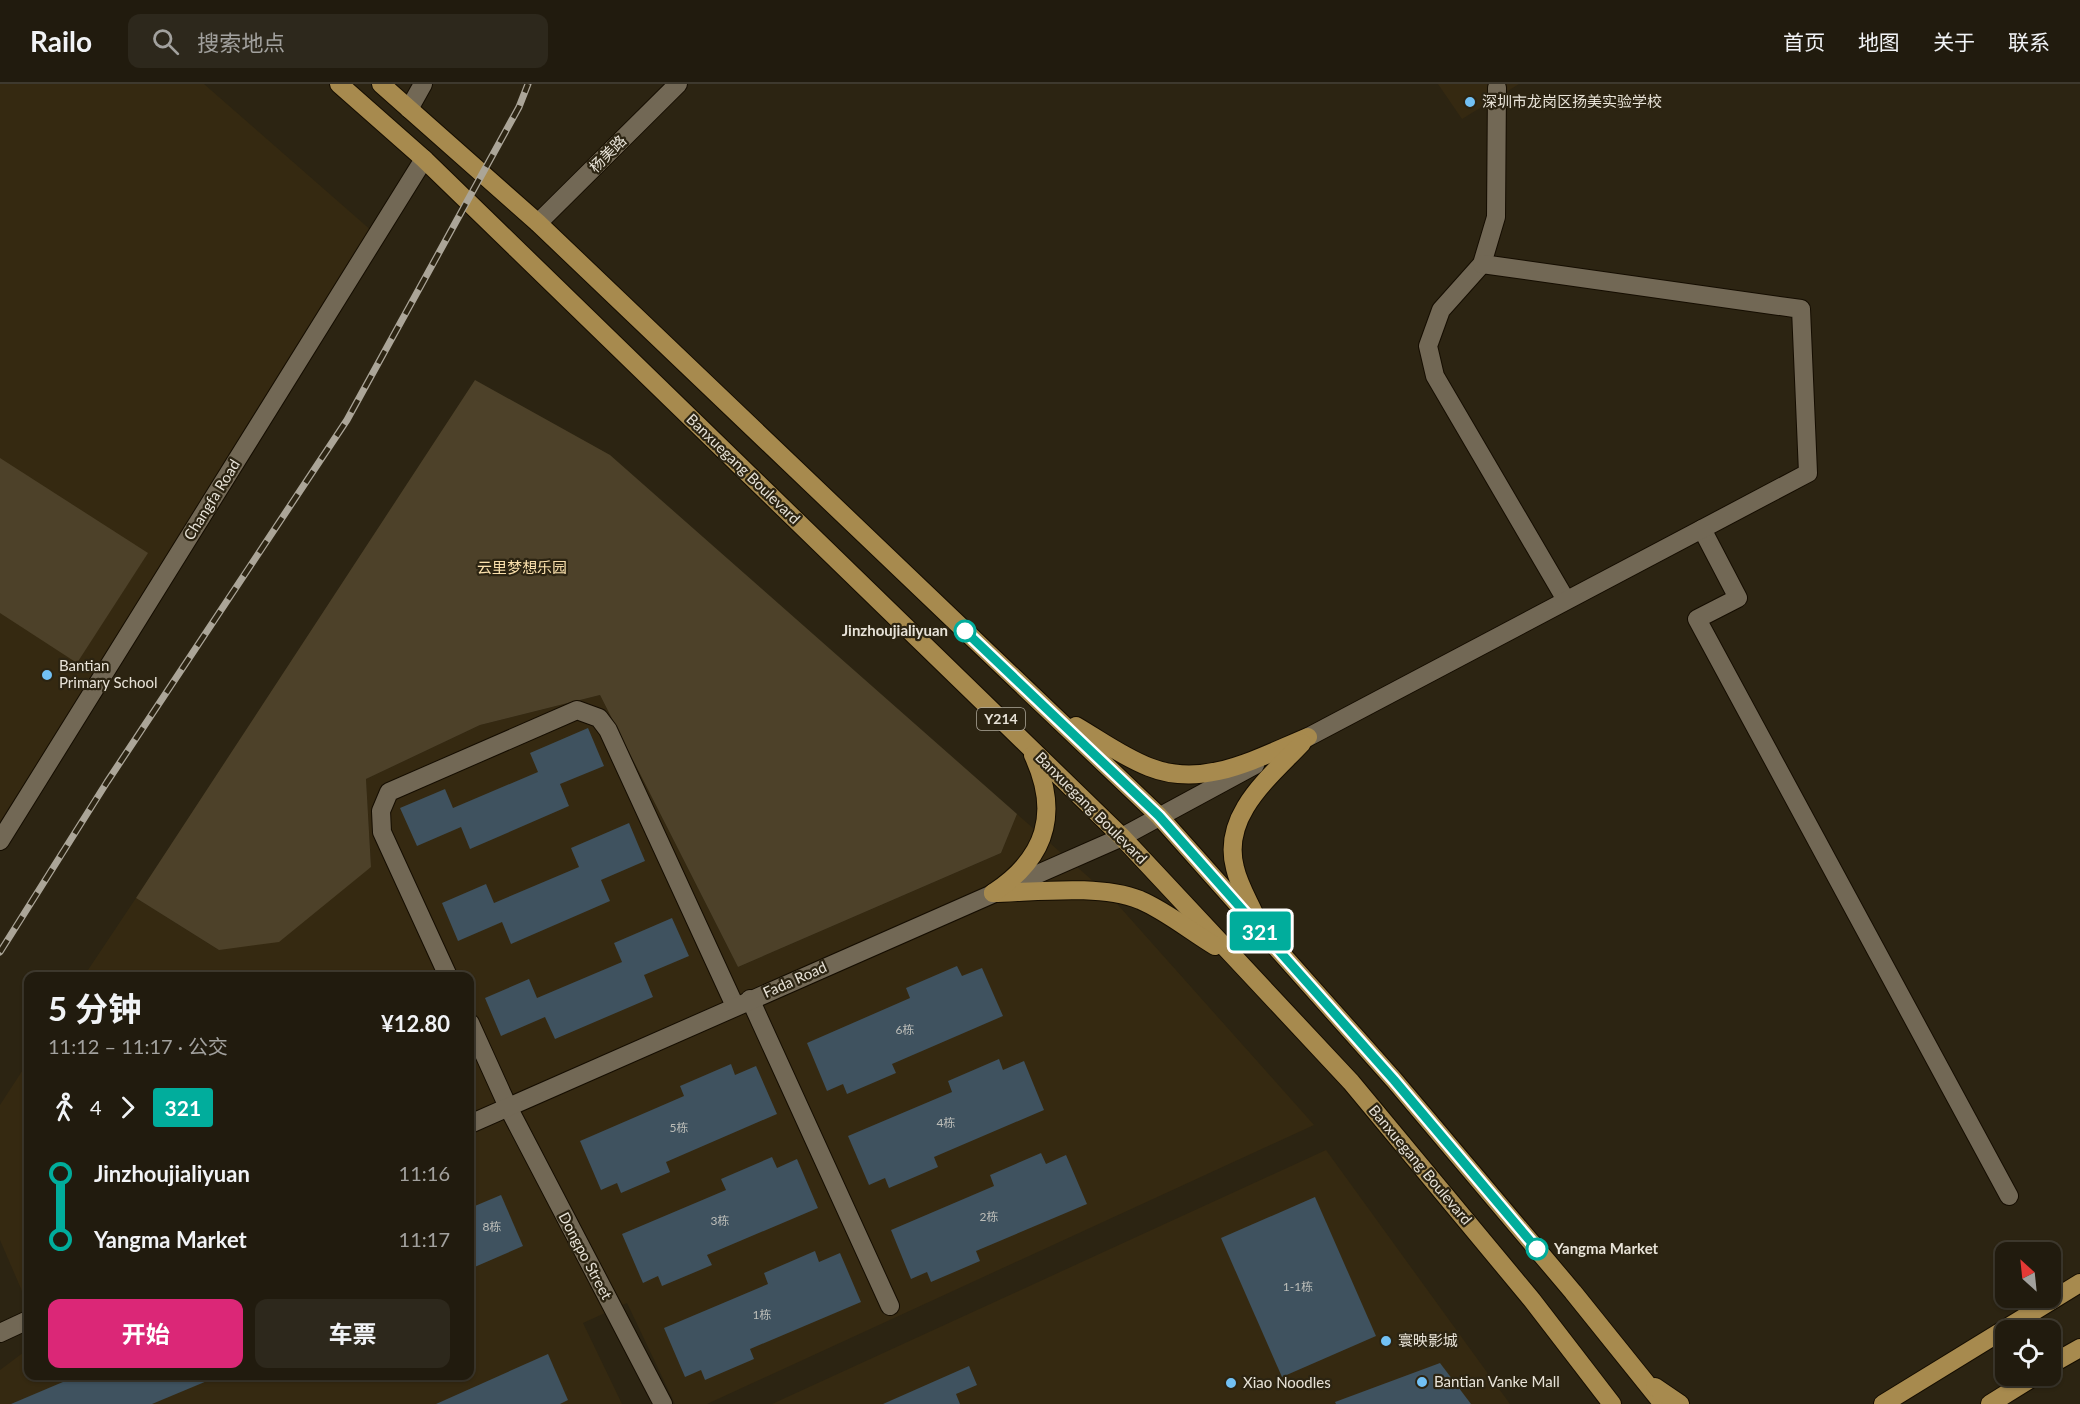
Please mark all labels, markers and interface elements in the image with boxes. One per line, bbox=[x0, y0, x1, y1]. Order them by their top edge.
search box bbox=[128, 14, 548, 68]
text: Railo bbox=[30, 24, 92, 58]
icon: search bbox=[149, 25, 182, 58]
text: 搜索地点 bbox=[197, 29, 285, 56]
text: 首页 bbox=[1783, 29, 1825, 54]
text: 地图 bbox=[1858, 29, 1900, 54]
text: 关于 bbox=[1933, 29, 1975, 54]
text: 联系 bbox=[2008, 29, 2050, 54]
place label: 深圳市龙岗区扬美实验学校 bbox=[1482, 92, 1662, 110]
marker: 深圳市龙岗区扬美实验学校 bbox=[1463, 95, 1477, 109]
street label: 杨美路 bbox=[585, 131, 630, 176]
street label: Banxuegang Boulevard bbox=[683, 409, 804, 527]
street label: Changfa Road bbox=[179, 456, 243, 543]
park label: 云里梦想乐园 bbox=[477, 558, 567, 576]
marker: Jinzhoujialiyuan bbox=[954, 620, 976, 642]
place label: Jinzhoujialiyuan bbox=[842, 621, 948, 639]
place label: Bantian Primary School bbox=[59, 656, 158, 691]
marker: Bantian Primary School bbox=[40, 668, 54, 682]
road number: Y214 bbox=[977, 708, 1025, 730]
street label: Banxuegang Boulevard bbox=[1032, 748, 1151, 867]
line badge: 321 bbox=[1226, 912, 1294, 950]
text: 321 bbox=[1242, 919, 1278, 944]
street label: Fada Road bbox=[760, 957, 829, 1001]
text: 5 分钟 bbox=[48, 988, 141, 1028]
text: ¥12.80 bbox=[381, 1010, 450, 1037]
house number: 6栋 bbox=[896, 1022, 914, 1037]
text: 11:12 – 11:17 · 公交 bbox=[48, 1034, 228, 1058]
icon: walk bbox=[48, 1091, 81, 1124]
icon: forward bbox=[111, 1091, 144, 1124]
text: 4 bbox=[90, 1095, 102, 1119]
text: 321 bbox=[165, 1095, 201, 1120]
street label: Banxuegang Boulevard bbox=[1365, 1101, 1476, 1228]
house number: 4栋 bbox=[937, 1115, 955, 1130]
house number: 5栋 bbox=[670, 1120, 688, 1135]
text: Jinzhoujialiyuan bbox=[94, 1160, 250, 1187]
text: 11:16 bbox=[399, 1161, 450, 1185]
street label: Dongpo Street bbox=[555, 1209, 617, 1303]
house number: 2栋 bbox=[980, 1209, 998, 1224]
house number: 3栋 bbox=[711, 1213, 729, 1228]
house number: 8栋 bbox=[483, 1219, 501, 1234]
text: Yangma Market bbox=[94, 1226, 247, 1253]
text: 11:17 bbox=[399, 1227, 450, 1251]
marker: Yangma Market bbox=[1526, 1238, 1548, 1260]
place label: Yangma Market bbox=[1553, 1239, 1659, 1257]
north arrow bbox=[1995, 1242, 2061, 1308]
map controls bbox=[1995, 1242, 2061, 1386]
house number: 1-1栋 bbox=[1283, 1279, 1313, 1294]
button: 开始 bbox=[48, 1299, 243, 1368]
button: 车票 bbox=[255, 1299, 450, 1368]
house number: 1栋 bbox=[753, 1307, 771, 1322]
button: locate bbox=[1995, 1320, 2061, 1386]
place label: 寰映影城 bbox=[1398, 1331, 1458, 1349]
marker: 寰映影城 bbox=[1379, 1334, 1393, 1348]
place label: Bantian Vanke Mall bbox=[1434, 1372, 1560, 1390]
place label: Xiao Noodles bbox=[1243, 1373, 1331, 1391]
marker: Bantian Vanke Mall bbox=[1415, 1375, 1429, 1389]
marker: Xiao Noodles bbox=[1224, 1376, 1238, 1390]

